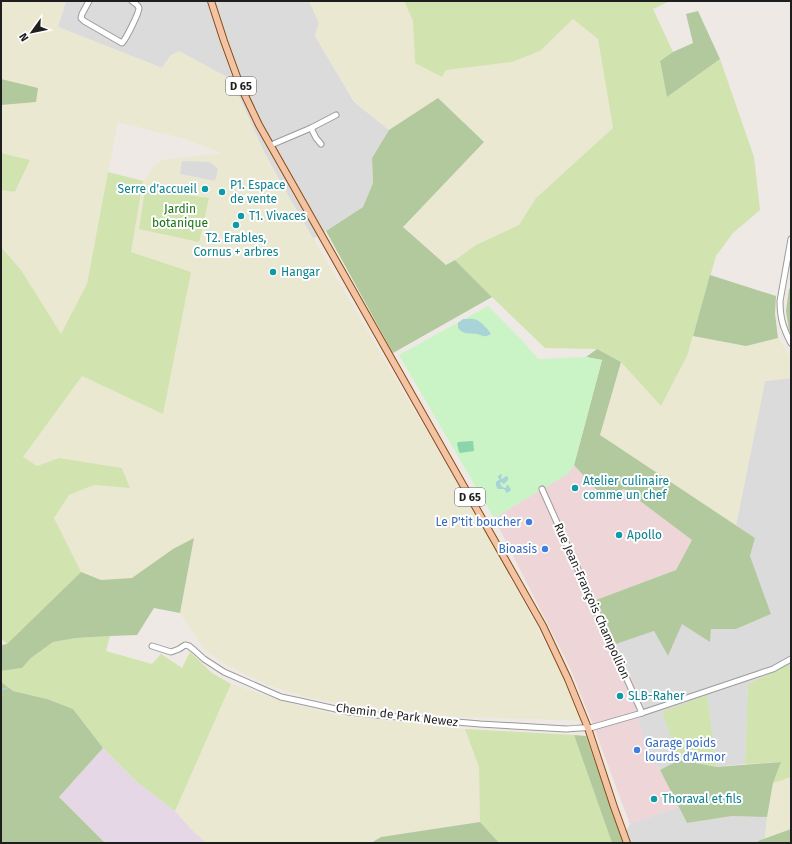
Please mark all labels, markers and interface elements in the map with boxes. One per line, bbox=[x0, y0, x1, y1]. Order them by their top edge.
north arrow bbox=[12, 12, 52, 52]
text: N bbox=[17, 31, 31, 44]
road number: D 65 bbox=[226, 77, 256, 95]
place label: P1. Espace de vente bbox=[230, 178, 286, 206]
place label: Serre d'accueil bbox=[118, 182, 197, 196]
marker: Serre d'accueil bbox=[200, 184, 210, 194]
marker: P1. Espace de vente bbox=[217, 187, 227, 197]
park label: Jardin botanique bbox=[152, 202, 208, 230]
place label: T1. Vivaces bbox=[249, 209, 307, 223]
marker: T1. Vivaces bbox=[236, 211, 246, 221]
marker: T2. Erables, Cornus + arbres bbox=[231, 220, 241, 230]
place label: T2. Erables, Cornus + arbres bbox=[194, 231, 279, 259]
place label: Hangar bbox=[281, 265, 320, 279]
marker: Hangar bbox=[268, 267, 278, 277]
place label: Atelier culinaire comme un chef bbox=[583, 474, 669, 502]
marker: Atelier culinaire comme un chef bbox=[570, 483, 580, 493]
road number: D 65 bbox=[455, 488, 485, 506]
place label: Le P'tit boucher bbox=[436, 515, 521, 529]
marker: Le P'tit boucher bbox=[524, 517, 534, 527]
street label: Rue Jean-François Champollion bbox=[551, 521, 633, 681]
place label: Apollo bbox=[627, 528, 662, 542]
marker: Apollo bbox=[614, 530, 624, 540]
place label: Bioasis bbox=[498, 542, 537, 556]
marker: Bioasis bbox=[540, 544, 550, 554]
place label: SLB-Raher bbox=[628, 689, 685, 703]
marker: SLB-Raher bbox=[615, 691, 625, 701]
street label: Chemin de Park Newez bbox=[335, 701, 459, 729]
place label: Garage poids lourds d'Armor bbox=[645, 736, 726, 764]
marker: Garage poids lourds d'Armor bbox=[632, 745, 642, 755]
place label: Thoraval et fils bbox=[662, 792, 742, 806]
marker: Thoraval et fils bbox=[649, 794, 659, 804]

